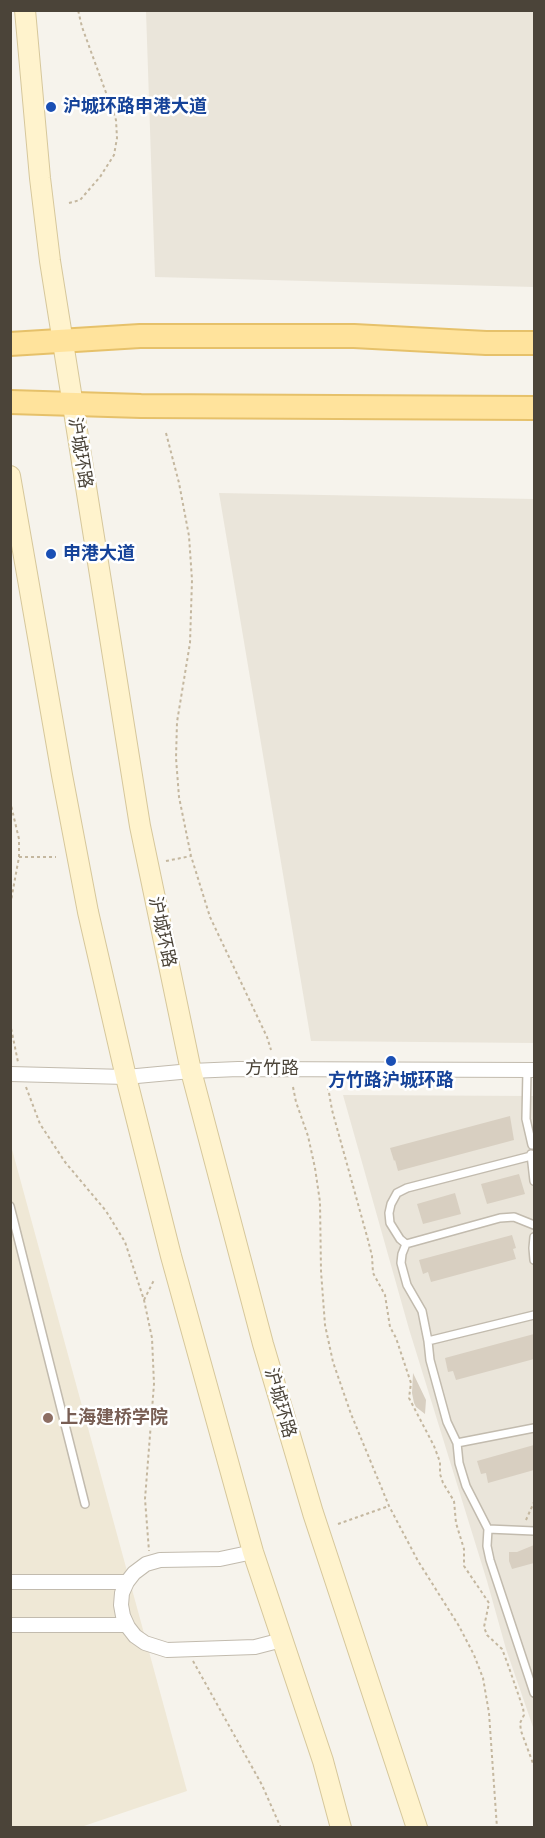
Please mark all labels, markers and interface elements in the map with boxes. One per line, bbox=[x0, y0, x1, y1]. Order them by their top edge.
place label: 沪城环路申港大道 bbox=[63, 96, 207, 118]
marker: 沪城环路申港大道 bbox=[44, 100, 58, 114]
street label: 沪城环路 bbox=[64, 416, 96, 490]
place label: 申港大道 bbox=[63, 543, 135, 565]
marker: 申港大道 bbox=[44, 547, 58, 561]
street label: 沪城环路 bbox=[144, 895, 180, 969]
marker: 方竹路沪城环路 bbox=[384, 1054, 398, 1068]
street label: 方竹路 bbox=[245, 1058, 299, 1080]
place label: 方竹路沪城环路 bbox=[328, 1070, 454, 1092]
street label: 沪城环路 bbox=[260, 1365, 300, 1441]
place label: 上海建桥学院 bbox=[60, 1407, 168, 1429]
marker: 上海建桥学院 bbox=[41, 1411, 55, 1425]

